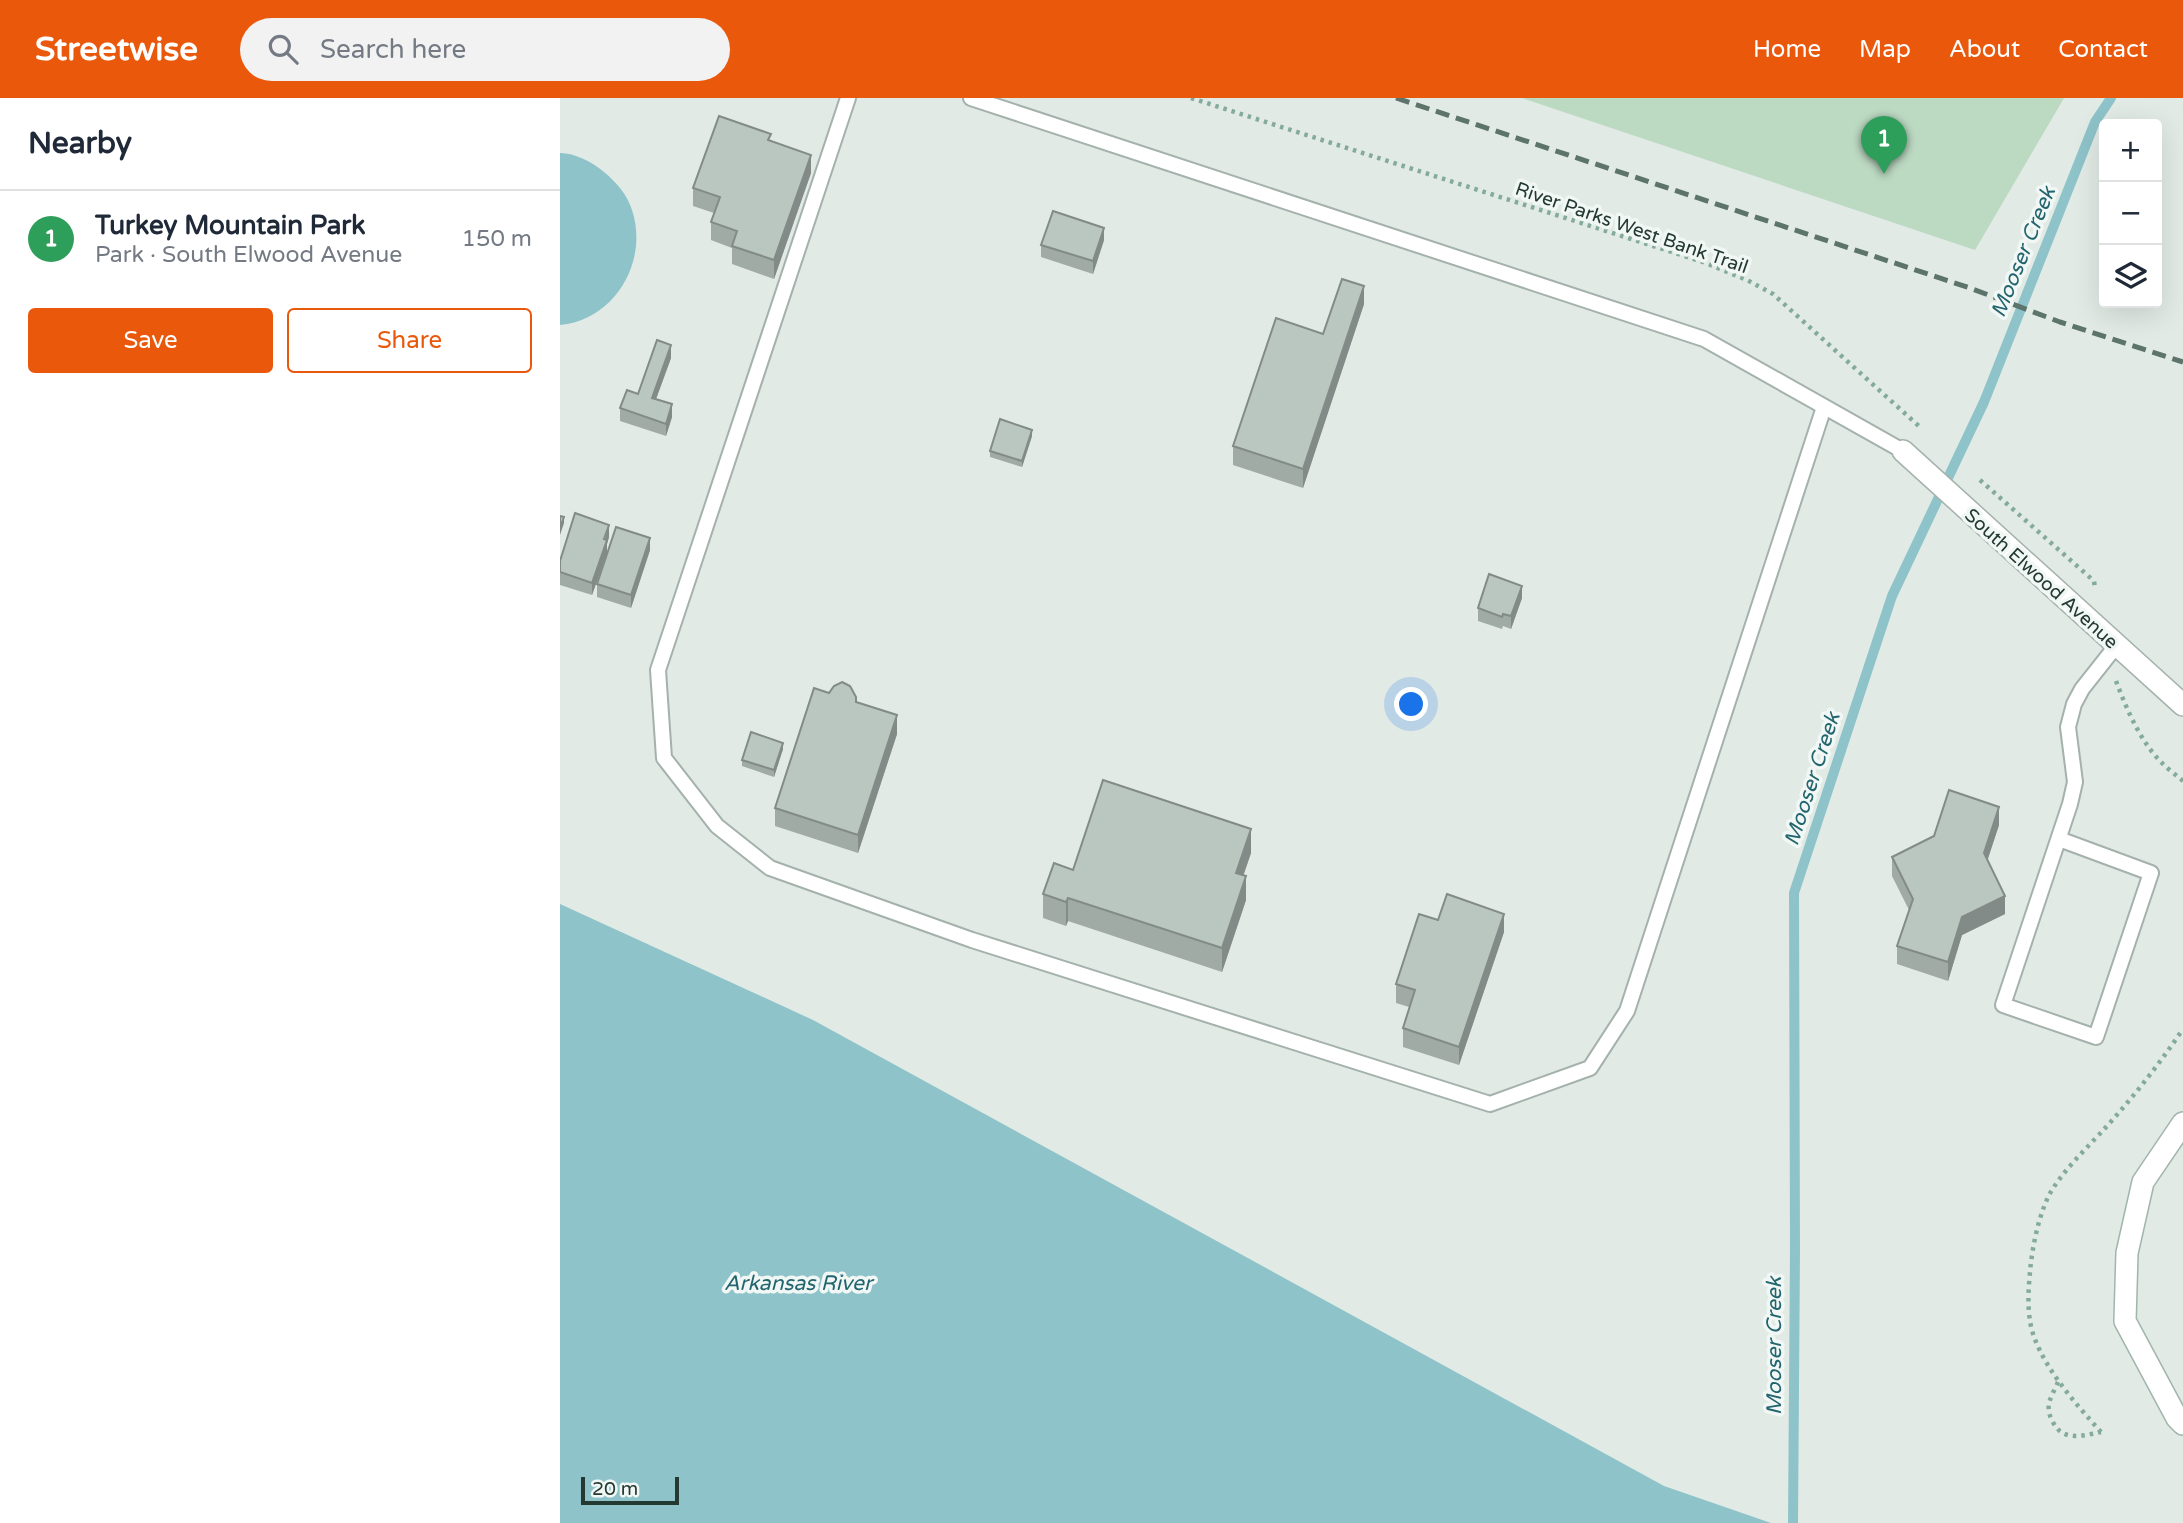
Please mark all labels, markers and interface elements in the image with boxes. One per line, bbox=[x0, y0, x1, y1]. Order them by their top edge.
search box bbox=[240, 18, 730, 81]
text: Streetwise bbox=[35, 30, 198, 69]
icon: search bbox=[264, 30, 302, 68]
text: Search here bbox=[320, 34, 466, 65]
text: Home bbox=[1753, 35, 1821, 64]
text: Map bbox=[1859, 35, 1911, 64]
text: About bbox=[1949, 35, 2020, 64]
text: Contact bbox=[2058, 35, 2148, 64]
pin: 1 bbox=[1861, 116, 1907, 174]
map controls bbox=[2099, 119, 2162, 308]
button: + bbox=[2099, 119, 2162, 182]
text: Nearby bbox=[28, 125, 132, 162]
street label: River Parks West Bank Trail bbox=[1512, 178, 1751, 278]
water label: Mooser Creek bbox=[1986, 182, 2062, 321]
button: − bbox=[2099, 182, 2162, 245]
text: Turkey Mountain Park bbox=[95, 210, 365, 241]
text: 1 bbox=[44, 225, 58, 253]
text: 150 m bbox=[462, 225, 532, 253]
text: Park · South Elwood Avenue bbox=[95, 241, 402, 269]
button: layers bbox=[2099, 245, 2162, 308]
button: Save bbox=[28, 308, 273, 373]
button: Share bbox=[287, 308, 532, 373]
street label: South Elwood Avenue bbox=[1960, 504, 2122, 653]
your location bbox=[1394, 687, 1428, 721]
water label: Mooser Creek bbox=[1779, 708, 1846, 849]
water label: Arkansas River bbox=[724, 1271, 875, 1296]
water label: Mooser Creek bbox=[1762, 1275, 1787, 1415]
scale bar bbox=[581, 1474, 679, 1506]
text: 20 m bbox=[592, 1478, 638, 1500]

